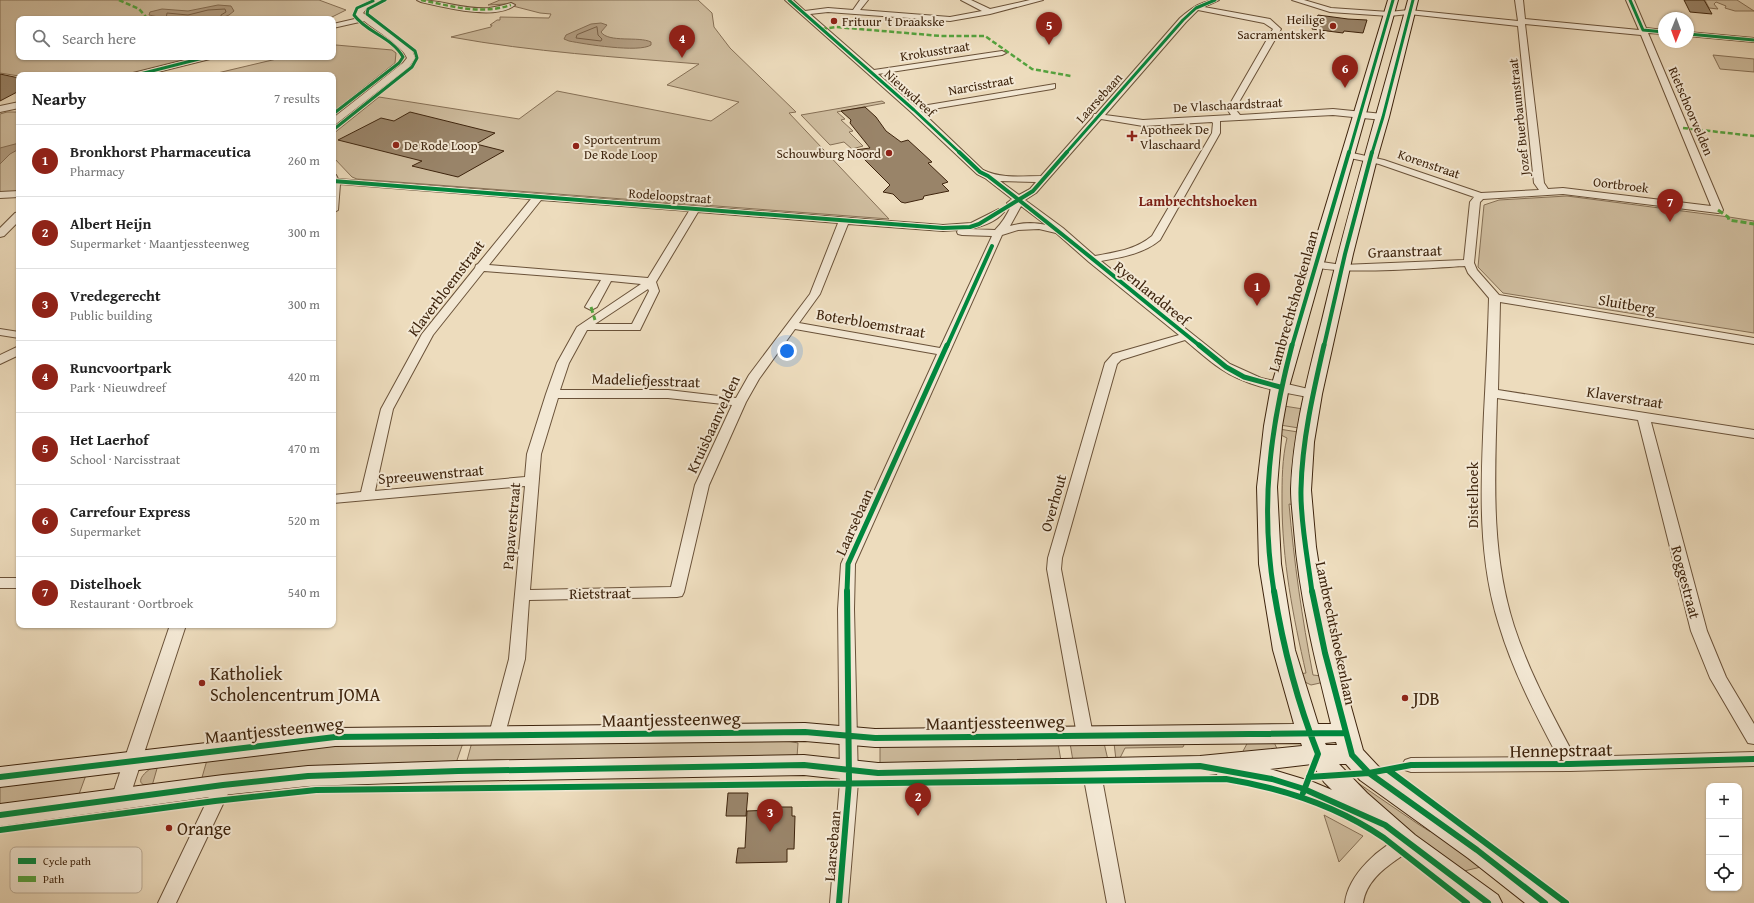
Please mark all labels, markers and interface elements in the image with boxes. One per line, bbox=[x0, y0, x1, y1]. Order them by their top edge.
place label: Heilige Sacramentskerk bbox=[1237, 10, 1325, 44]
place label: Frituur 't Draakske bbox=[842, 12, 945, 31]
pin: 5 bbox=[1036, 12, 1062, 45]
north arrow bbox=[1658, 12, 1694, 48]
search box bbox=[16, 16, 336, 60]
marker: Frituur 't Draakske bbox=[829, 16, 839, 26]
marker: Heilige Sacramentskerk bbox=[1328, 21, 1338, 31]
pin: 4 bbox=[669, 25, 695, 58]
icon: search bbox=[30, 27, 52, 49]
text: Search here bbox=[62, 28, 136, 49]
street label: Krokusstraat bbox=[899, 36, 972, 66]
pin: 6 bbox=[1332, 55, 1358, 88]
street label: Jozef Buerbaumstraat bbox=[1503, 57, 1535, 179]
street label: Rietschoorvelden bbox=[1664, 64, 1719, 159]
street label: Nieuwdreef bbox=[880, 65, 941, 122]
street label: Laarsebaan bbox=[1071, 68, 1127, 127]
street label: Narcisstraat bbox=[947, 70, 1016, 100]
text: Nearby bbox=[32, 86, 86, 111]
text: 7 results bbox=[274, 89, 320, 108]
street label: De Vlaschaardstraat bbox=[1173, 93, 1284, 117]
place label: Apotheek De Vlaschaard bbox=[1140, 120, 1209, 154]
place label: Sportcentrum De Rode Loop bbox=[584, 130, 661, 164]
marker: Apotheek De Vlaschaard bbox=[1127, 131, 1137, 141]
place label: De Rode Loop bbox=[404, 136, 478, 155]
marker: De Rode Loop bbox=[391, 140, 401, 150]
text: Bronkhorst Pharmaceutica bbox=[70, 141, 251, 162]
marker: Sportcentrum De Rode Loop bbox=[571, 141, 581, 151]
place label: Schouwburg Noord bbox=[777, 144, 881, 163]
street label: Korenstraat bbox=[1395, 144, 1463, 184]
marker: Schouwburg Noord bbox=[884, 148, 894, 158]
text: 1 bbox=[42, 151, 48, 170]
text: 260 m bbox=[288, 151, 320, 170]
text: Pharmacy bbox=[70, 162, 125, 181]
street label: Oortbroek bbox=[1592, 172, 1650, 198]
street label: Rodeloopstraat bbox=[628, 184, 712, 208]
pin: 7 bbox=[1657, 189, 1683, 222]
district label: Lambrechtshoeken bbox=[1139, 191, 1258, 211]
text: Albert Heijn bbox=[70, 213, 151, 234]
text: 2 bbox=[42, 223, 48, 242]
text: 300 m bbox=[288, 223, 320, 242]
street label: Lambrechtshoekenlaan bbox=[1263, 227, 1323, 374]
text: Supermarket · Maantjessteenweg bbox=[70, 234, 249, 253]
street label: Klaverbloemstraat bbox=[403, 235, 490, 341]
street label: Graanstraat bbox=[1368, 239, 1443, 263]
street label: Ryenlanddreef bbox=[1110, 256, 1196, 331]
pin: 1 bbox=[1244, 273, 1270, 306]
text: Vredegerecht bbox=[70, 285, 161, 306]
street label: Sluitberg bbox=[1597, 289, 1658, 319]
text: 3 bbox=[42, 295, 48, 314]
text: 300 m bbox=[288, 295, 320, 314]
street label: Boterbloemstraat bbox=[815, 303, 928, 343]
text: Public building bbox=[70, 306, 152, 325]
your location bbox=[777, 341, 797, 361]
text: Runcvoortpark bbox=[70, 357, 171, 378]
text: 4 bbox=[42, 367, 48, 386]
text: 420 m bbox=[288, 367, 320, 386]
street label: Madeliefjesstraat bbox=[591, 368, 701, 392]
street label: Kruisbaanvelden bbox=[681, 371, 745, 476]
text: Park · Nieuwdreef bbox=[70, 378, 166, 397]
street label: Klaverstraat bbox=[1585, 381, 1665, 414]
text: Het Laerhof bbox=[70, 429, 149, 450]
text: 5 bbox=[42, 439, 48, 458]
text: 470 m bbox=[288, 439, 320, 458]
text: School · Narcisstraat bbox=[70, 450, 180, 469]
street label: Spreeuwenstraat bbox=[377, 459, 485, 489]
street label: Distelhoek bbox=[1462, 461, 1483, 528]
street label: Overhout bbox=[1035, 471, 1071, 534]
street label: Papaverstraat bbox=[497, 481, 525, 570]
street label: Laarsebaan bbox=[830, 485, 878, 559]
text: Carrefour Express bbox=[70, 501, 191, 522]
text: 6 bbox=[42, 511, 48, 530]
text: 520 m bbox=[288, 511, 320, 530]
text: Supermarket bbox=[70, 522, 141, 541]
street label: Roggestraat bbox=[1666, 543, 1706, 622]
street label: Lambrechtshoekenlaan bbox=[1311, 559, 1362, 707]
text: Distelhoek bbox=[70, 573, 141, 594]
street label: Rietstraat bbox=[569, 582, 632, 604]
text: 7 bbox=[42, 583, 48, 602]
text: 540 m bbox=[288, 583, 320, 602]
text: Restaurant · Oortbroek bbox=[70, 594, 193, 613]
place label: Katholiek Scholencentrum JOMA bbox=[210, 660, 380, 708]
marker: Katholiek Scholencentrum JOMA bbox=[197, 678, 207, 688]
place label: JDB bbox=[1411, 685, 1440, 712]
marker: JDB bbox=[1400, 693, 1410, 703]
street label: Maantjessteenweg bbox=[601, 704, 741, 734]
street label: Maantjessteenweg bbox=[925, 707, 1065, 737]
street label: Maantjessteenweg bbox=[203, 709, 345, 751]
street label: Hennepstraat bbox=[1509, 736, 1613, 764]
pin: 2 bbox=[905, 783, 931, 816]
map controls bbox=[1706, 783, 1742, 891]
button: + bbox=[1706, 783, 1742, 819]
pin: 3 bbox=[757, 799, 783, 832]
street label: Laarsebaan bbox=[818, 809, 846, 882]
place label: Orange bbox=[177, 815, 231, 842]
button: − bbox=[1706, 819, 1742, 855]
marker: Orange bbox=[164, 823, 174, 833]
legend bbox=[10, 847, 142, 893]
text: Cycle path bbox=[43, 853, 92, 869]
button: locate bbox=[1706, 855, 1742, 891]
text: Path bbox=[43, 871, 65, 887]

